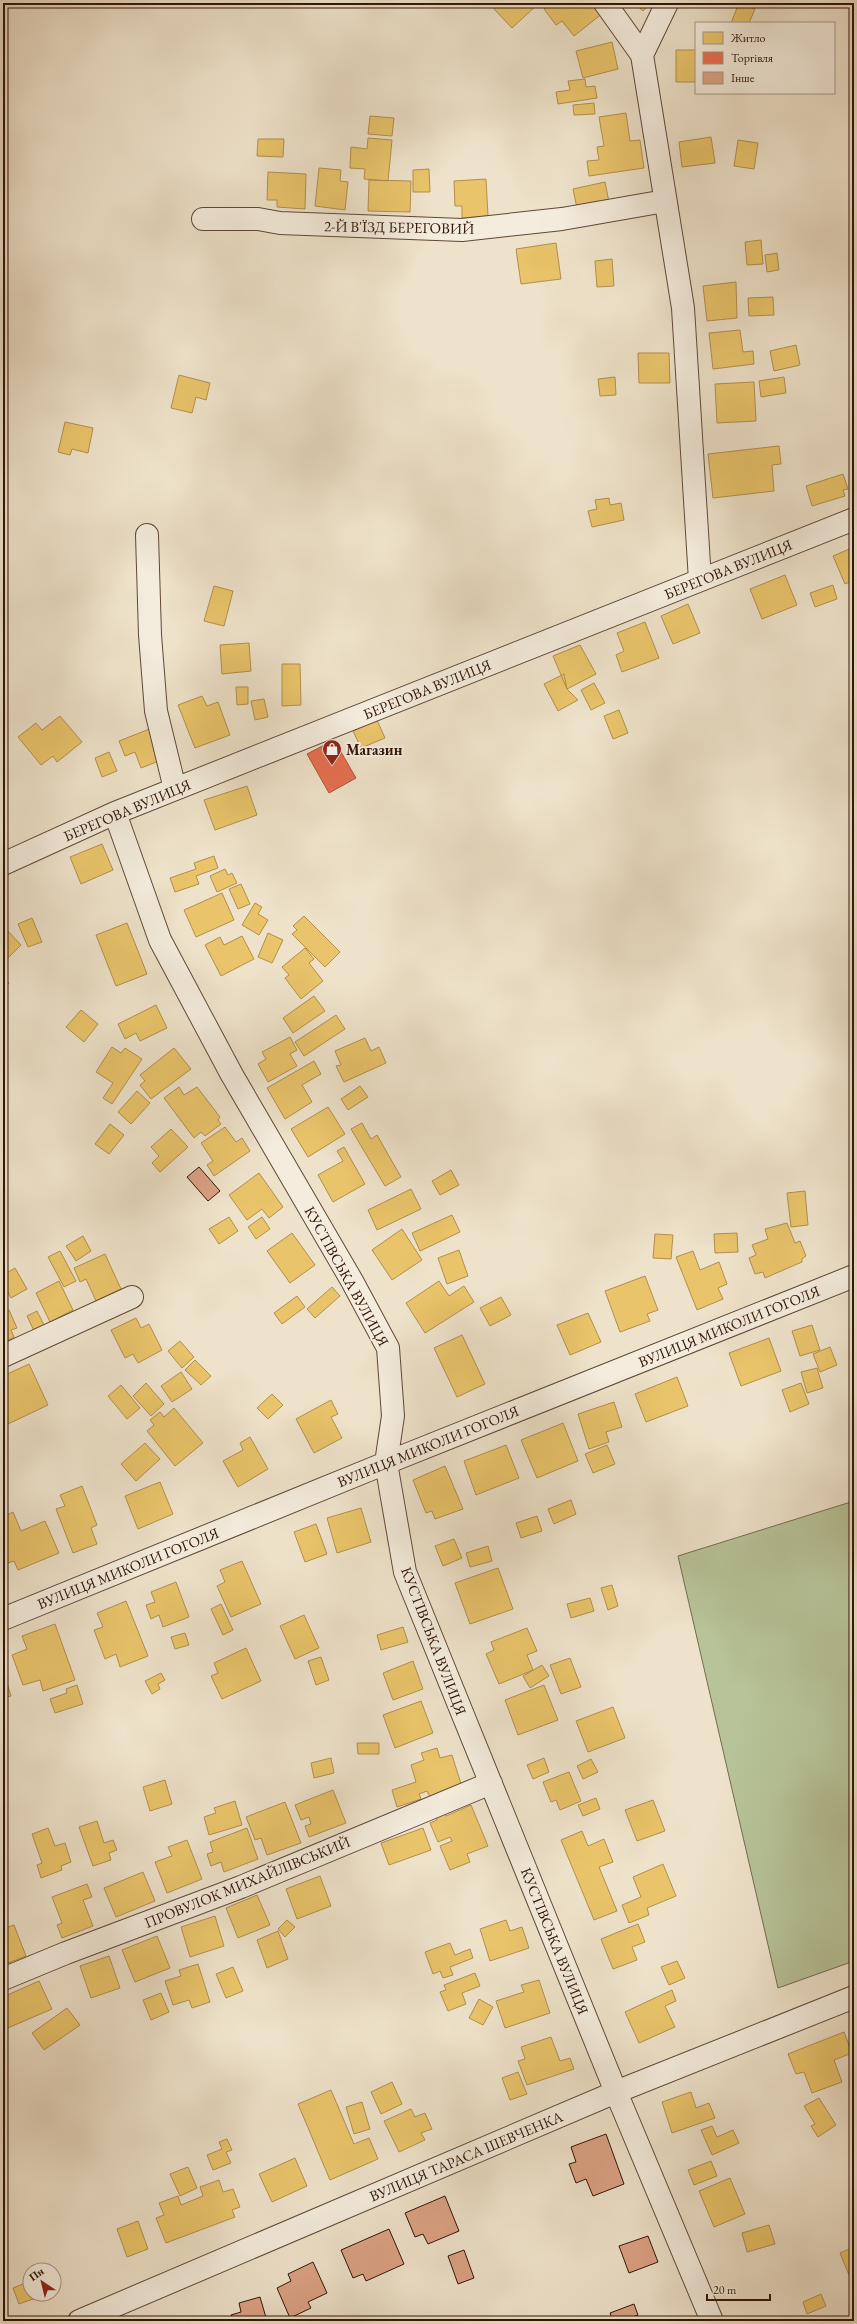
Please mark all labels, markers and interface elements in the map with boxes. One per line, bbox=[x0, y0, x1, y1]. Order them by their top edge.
legend bbox=[695, 22, 835, 94]
text: Житло bbox=[730, 30, 766, 46]
text: Торгівля bbox=[731, 50, 774, 66]
text: Інше bbox=[731, 70, 755, 86]
street label: 2-Й В'ЇЗД БЕРЕГОВИЙ bbox=[324, 216, 474, 238]
street label: БЕРЕГОВА ВУЛИЦЯ bbox=[661, 535, 795, 603]
street label: БЕРЕГОВА ВУЛИЦЯ bbox=[360, 655, 494, 723]
shop icon: Магазин bbox=[321, 738, 343, 766]
place label: Магазин bbox=[346, 740, 403, 759]
street label: БЕРЕГОВА ВУЛИЦЯ bbox=[60, 775, 194, 845]
street label: КУСТІВСЬКА ВУЛИЦЯ bbox=[301, 1203, 393, 1349]
street label: ВУЛИЦЯ МИКОЛИ ГОГОЛЯ bbox=[635, 1281, 823, 1371]
street label: ВУЛИЦЯ МИКОЛИ ГОГОЛЯ bbox=[334, 1401, 522, 1491]
street label: ВУЛИЦЯ МИКОЛИ ГОГОЛЯ bbox=[34, 1523, 222, 1613]
street label: КУСТІВСЬКА ВУЛИЦЯ bbox=[397, 1564, 471, 1718]
street label: ПРОВУЛОК МИХАЙЛІВСЬКИЙ bbox=[141, 1832, 353, 1932]
street label: КУСТІВСЬКА ВУЛИЦЯ bbox=[517, 1865, 593, 2017]
street label: ВУЛИЦЯ ТАРАСА ШЕВЧЕНКА bbox=[366, 2106, 566, 2205]
north arrow bbox=[22, 2262, 62, 2302]
text: Пн bbox=[26, 2263, 47, 2284]
scale bar bbox=[707, 2276, 770, 2302]
text: 20 m bbox=[713, 2282, 737, 2298]

